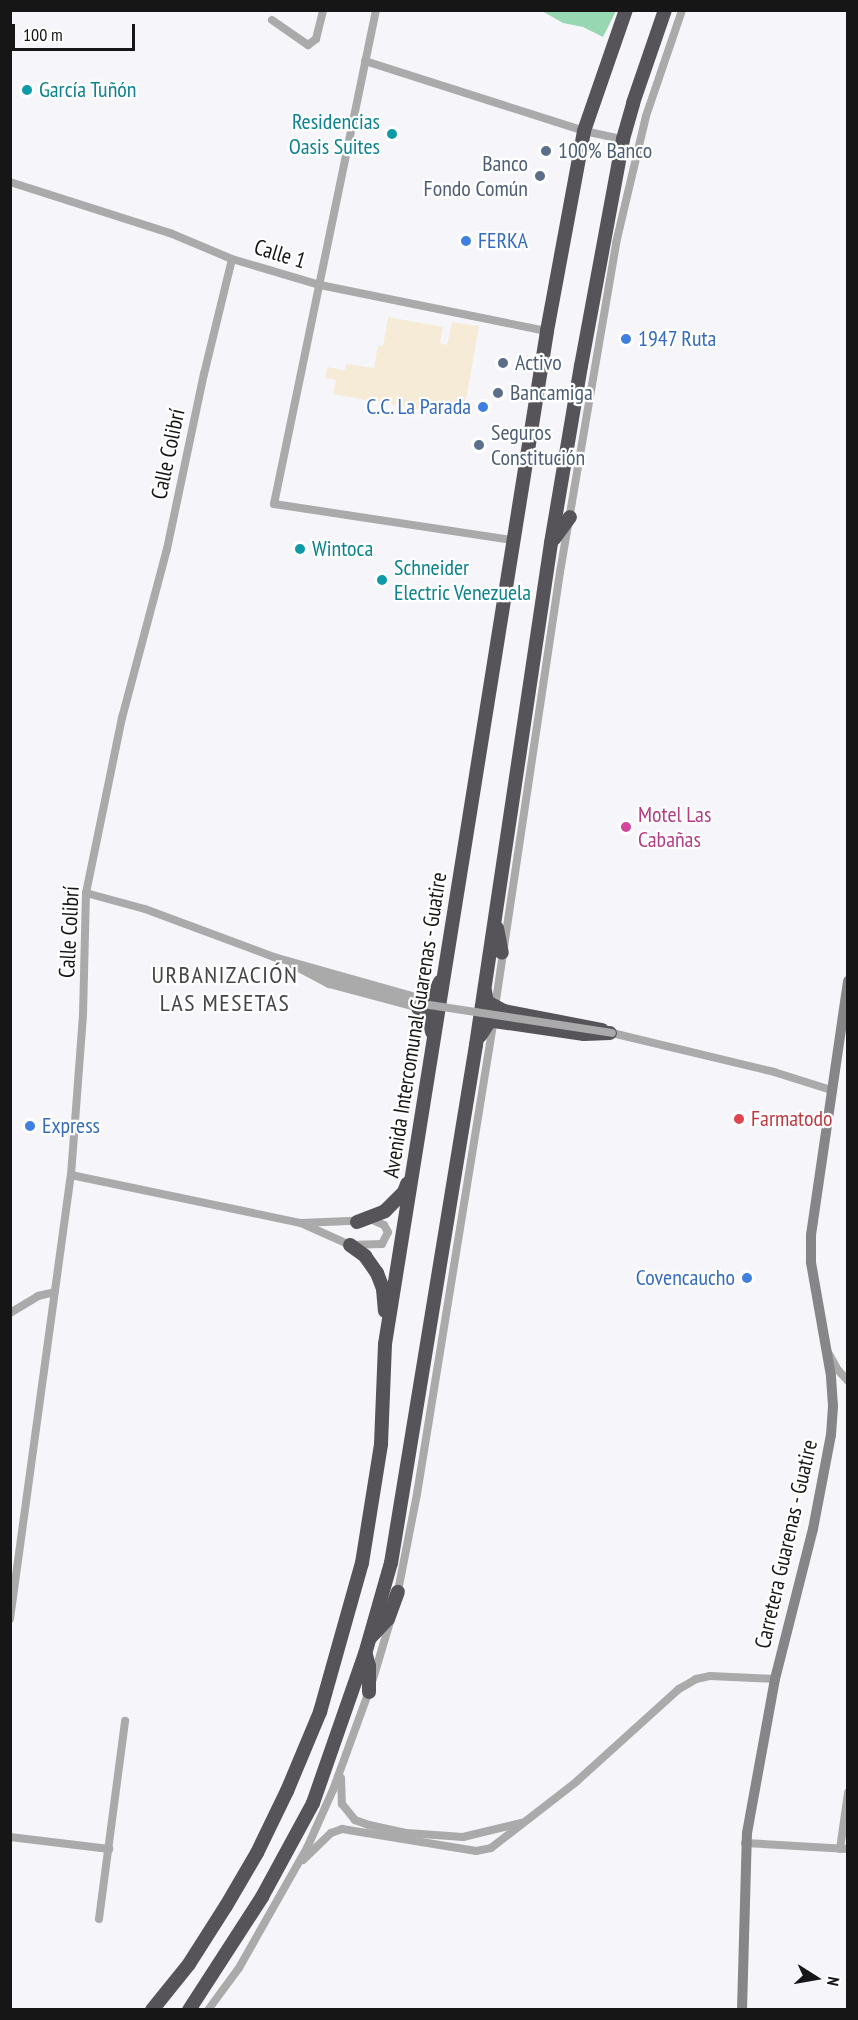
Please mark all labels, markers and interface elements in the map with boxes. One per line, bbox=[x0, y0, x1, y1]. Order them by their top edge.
scale bar bbox=[15, 12, 138, 50]
text: 100 m bbox=[23, 23, 63, 46]
place label: García Tuñón bbox=[39, 77, 137, 103]
marker: García Tuñón bbox=[20, 83, 34, 97]
place label: Residencias Oasis Suites bbox=[289, 108, 380, 160]
marker: Residencias Oasis Suites bbox=[385, 127, 399, 141]
place label: 100% Banco bbox=[558, 138, 652, 164]
marker: 100% Banco bbox=[539, 144, 553, 158]
place label: Banco Fondo Común bbox=[424, 150, 528, 202]
marker: Banco Fondo Común bbox=[533, 169, 547, 183]
place label: FERKA bbox=[478, 228, 528, 254]
street label: Calle 1 bbox=[251, 234, 309, 274]
marker: FERKA bbox=[459, 234, 473, 248]
place label: 1947 Ruta bbox=[638, 326, 717, 352]
marker: 1947 Ruta bbox=[619, 332, 633, 346]
place label: Activo bbox=[515, 350, 562, 376]
marker: Activo bbox=[496, 356, 510, 370]
place label: Bancamiga bbox=[510, 380, 593, 406]
marker: Bancamiga bbox=[491, 386, 505, 400]
place label: C.C. La Parada bbox=[365, 394, 471, 420]
marker: C.C. La Parada bbox=[476, 400, 490, 414]
street label: Calle Colibrí bbox=[146, 406, 190, 502]
place label: Seguros Constitución bbox=[491, 419, 585, 470]
marker: Seguros Constitución bbox=[472, 438, 486, 452]
place label: Wintoca bbox=[312, 536, 373, 562]
marker: Wintoca bbox=[293, 542, 307, 556]
place label: Schneider Electric Venezuela bbox=[394, 554, 532, 606]
marker: Schneider Electric Venezuela bbox=[375, 573, 389, 587]
place label: Motel Las Cabañas bbox=[638, 801, 711, 852]
marker: Motel Las Cabañas bbox=[619, 820, 633, 834]
street label: Avenida Intercomunal Guarenas - Guatire bbox=[378, 870, 452, 1180]
street label: Calle Colibrí bbox=[53, 885, 85, 979]
district label: URBANIZACIÓN LAS MESETAS bbox=[152, 961, 298, 1017]
place label: Farmatodo bbox=[751, 1106, 832, 1132]
marker: Farmatodo bbox=[732, 1112, 746, 1126]
place label: Express bbox=[42, 1113, 100, 1139]
marker: Express bbox=[23, 1119, 37, 1133]
place label: Covencaucho bbox=[636, 1265, 735, 1291]
marker: Covencaucho bbox=[740, 1271, 754, 1285]
street label: Carretera Guarenas - Guatire bbox=[749, 1436, 823, 1652]
north arrow bbox=[786, 1948, 846, 2008]
text: N bbox=[823, 1975, 844, 1988]

